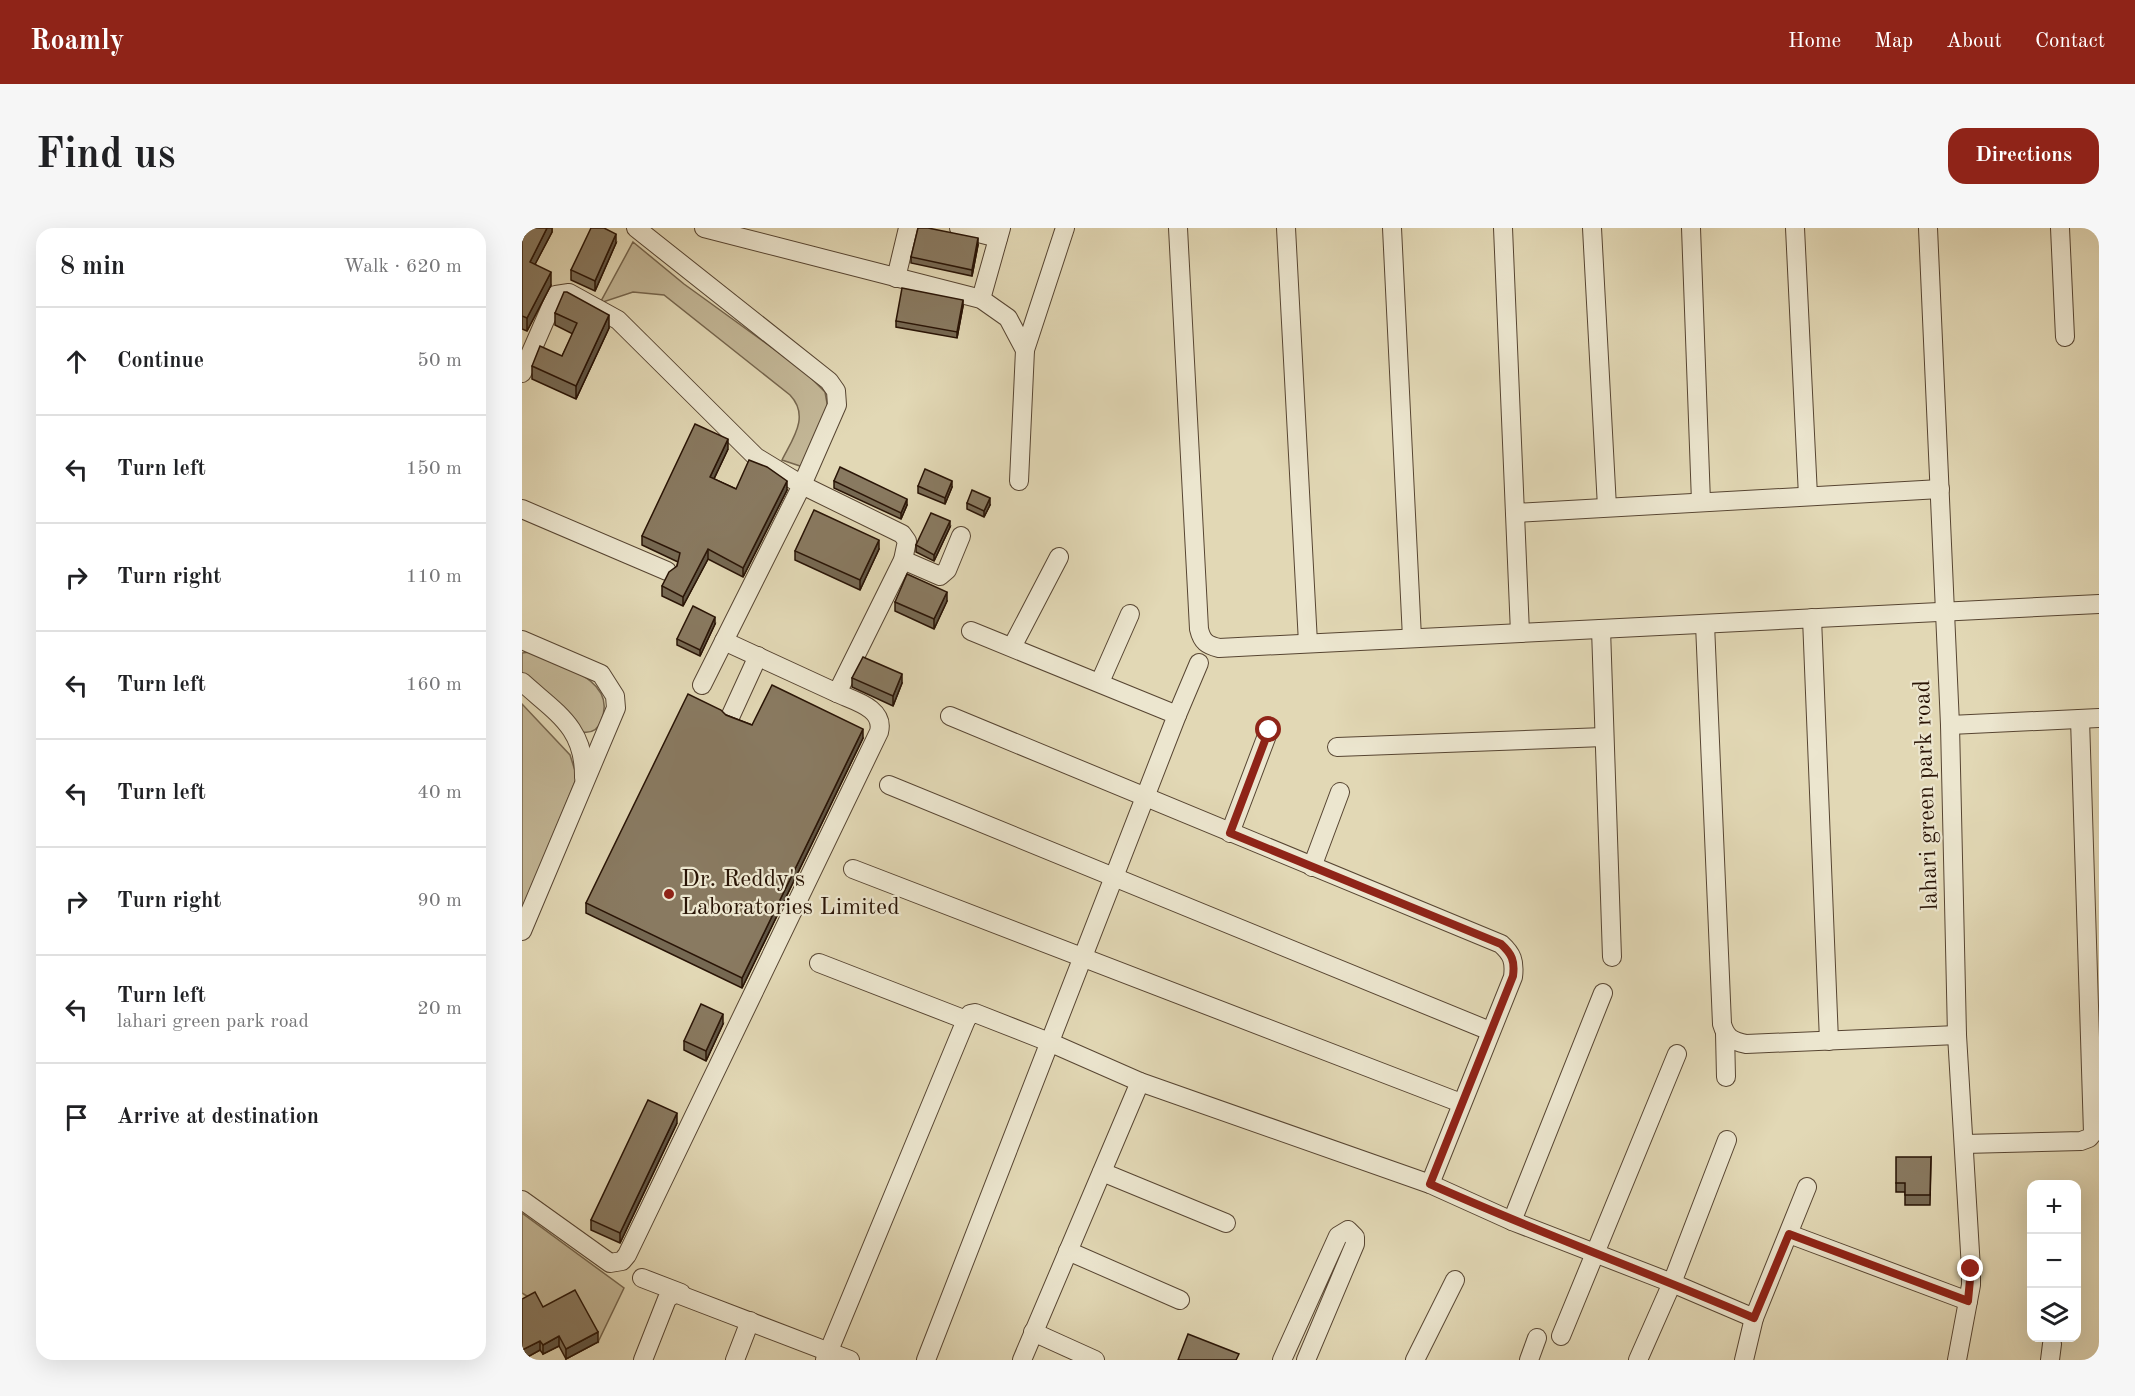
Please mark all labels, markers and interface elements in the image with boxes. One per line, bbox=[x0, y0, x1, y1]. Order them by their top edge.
text: Roamly bbox=[30, 28, 124, 56]
text: Home bbox=[1788, 31, 1841, 52]
text: Map bbox=[1874, 31, 1913, 52]
text: About bbox=[1946, 31, 2002, 52]
text: Contact bbox=[2035, 31, 2105, 52]
button: Directions bbox=[1948, 128, 2099, 184]
text: Find us bbox=[36, 135, 175, 177]
text: 8 min bbox=[60, 254, 125, 280]
text: Walk · 620 m bbox=[343, 257, 462, 277]
icon: ahead bbox=[60, 345, 93, 378]
text: Continue bbox=[117, 350, 204, 372]
text: 50 m bbox=[417, 351, 462, 371]
icon: left bbox=[60, 453, 93, 486]
text: Turn left bbox=[117, 458, 206, 480]
text: 150 m bbox=[406, 459, 462, 479]
icon: right bbox=[60, 561, 93, 594]
text: Turn right bbox=[117, 566, 221, 588]
text: 110 m bbox=[406, 567, 462, 587]
icon: left bbox=[60, 669, 93, 702]
text: Turn left bbox=[117, 674, 206, 696]
text: 160 m bbox=[406, 675, 462, 695]
street label: lahari green park road bbox=[1911, 679, 1943, 911]
route start bbox=[1255, 716, 1281, 742]
icon: left bbox=[60, 777, 93, 810]
text: Turn left bbox=[117, 782, 206, 804]
text: 40 m bbox=[417, 783, 462, 803]
place label: Dr. Reddy's Laboratories Limited bbox=[681, 868, 900, 920]
icon: right bbox=[60, 885, 93, 918]
marker: Dr. Reddy's Laboratories Limited bbox=[662, 887, 676, 901]
text: Turn right bbox=[117, 890, 221, 912]
text: 90 m bbox=[417, 891, 462, 911]
text: Turn left bbox=[117, 985, 206, 1007]
icon: left bbox=[60, 993, 93, 1026]
text: 20 m bbox=[417, 999, 462, 1019]
text: lahari green park road bbox=[117, 1012, 309, 1032]
icon: arrive bbox=[60, 1101, 93, 1134]
text: Arrive at destination bbox=[117, 1106, 319, 1128]
map controls bbox=[2027, 1180, 2081, 1342]
button: + bbox=[2027, 1180, 2081, 1234]
button: − bbox=[2027, 1234, 2081, 1288]
route end bbox=[1957, 1255, 1983, 1281]
button: layers bbox=[2027, 1288, 2081, 1342]

